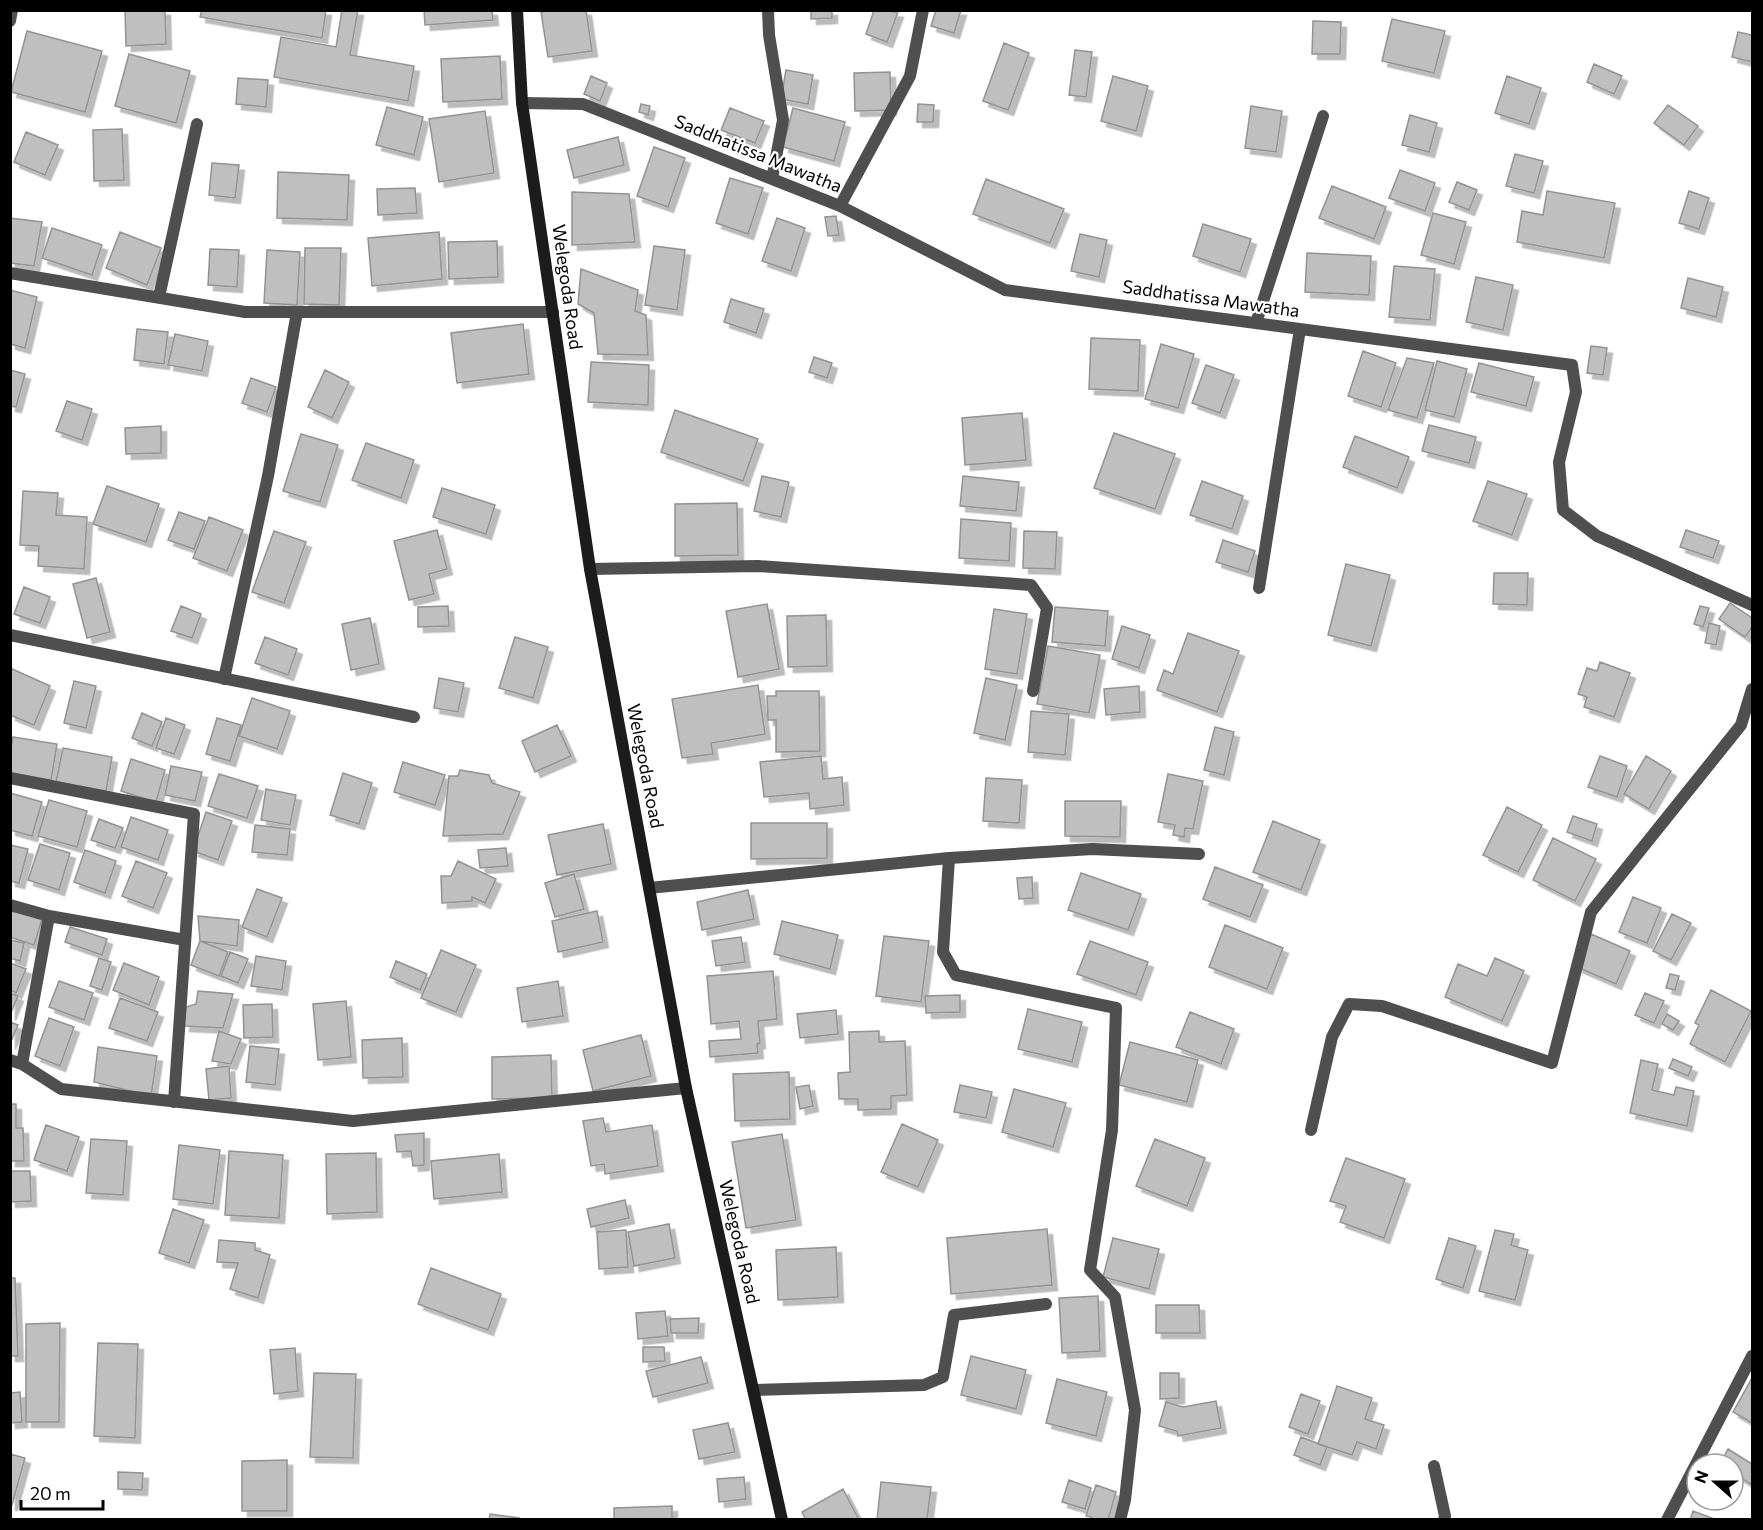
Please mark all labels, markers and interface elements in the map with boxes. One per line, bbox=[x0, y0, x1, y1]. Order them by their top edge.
street label: Saddhatissa Mawatha bbox=[671, 109, 845, 197]
street label: Welegoda Road bbox=[548, 223, 588, 351]
street label: Saddhatissa Mawatha bbox=[1121, 275, 1301, 321]
street label: Welegoda Road bbox=[623, 702, 669, 830]
street label: Welegoda Road bbox=[715, 1178, 765, 1306]
north arrow bbox=[1685, 1452, 1745, 1512]
text: N bbox=[1690, 1467, 1712, 1485]
scale bar bbox=[21, 1473, 104, 1511]
text: 20 m bbox=[30, 1482, 71, 1504]

